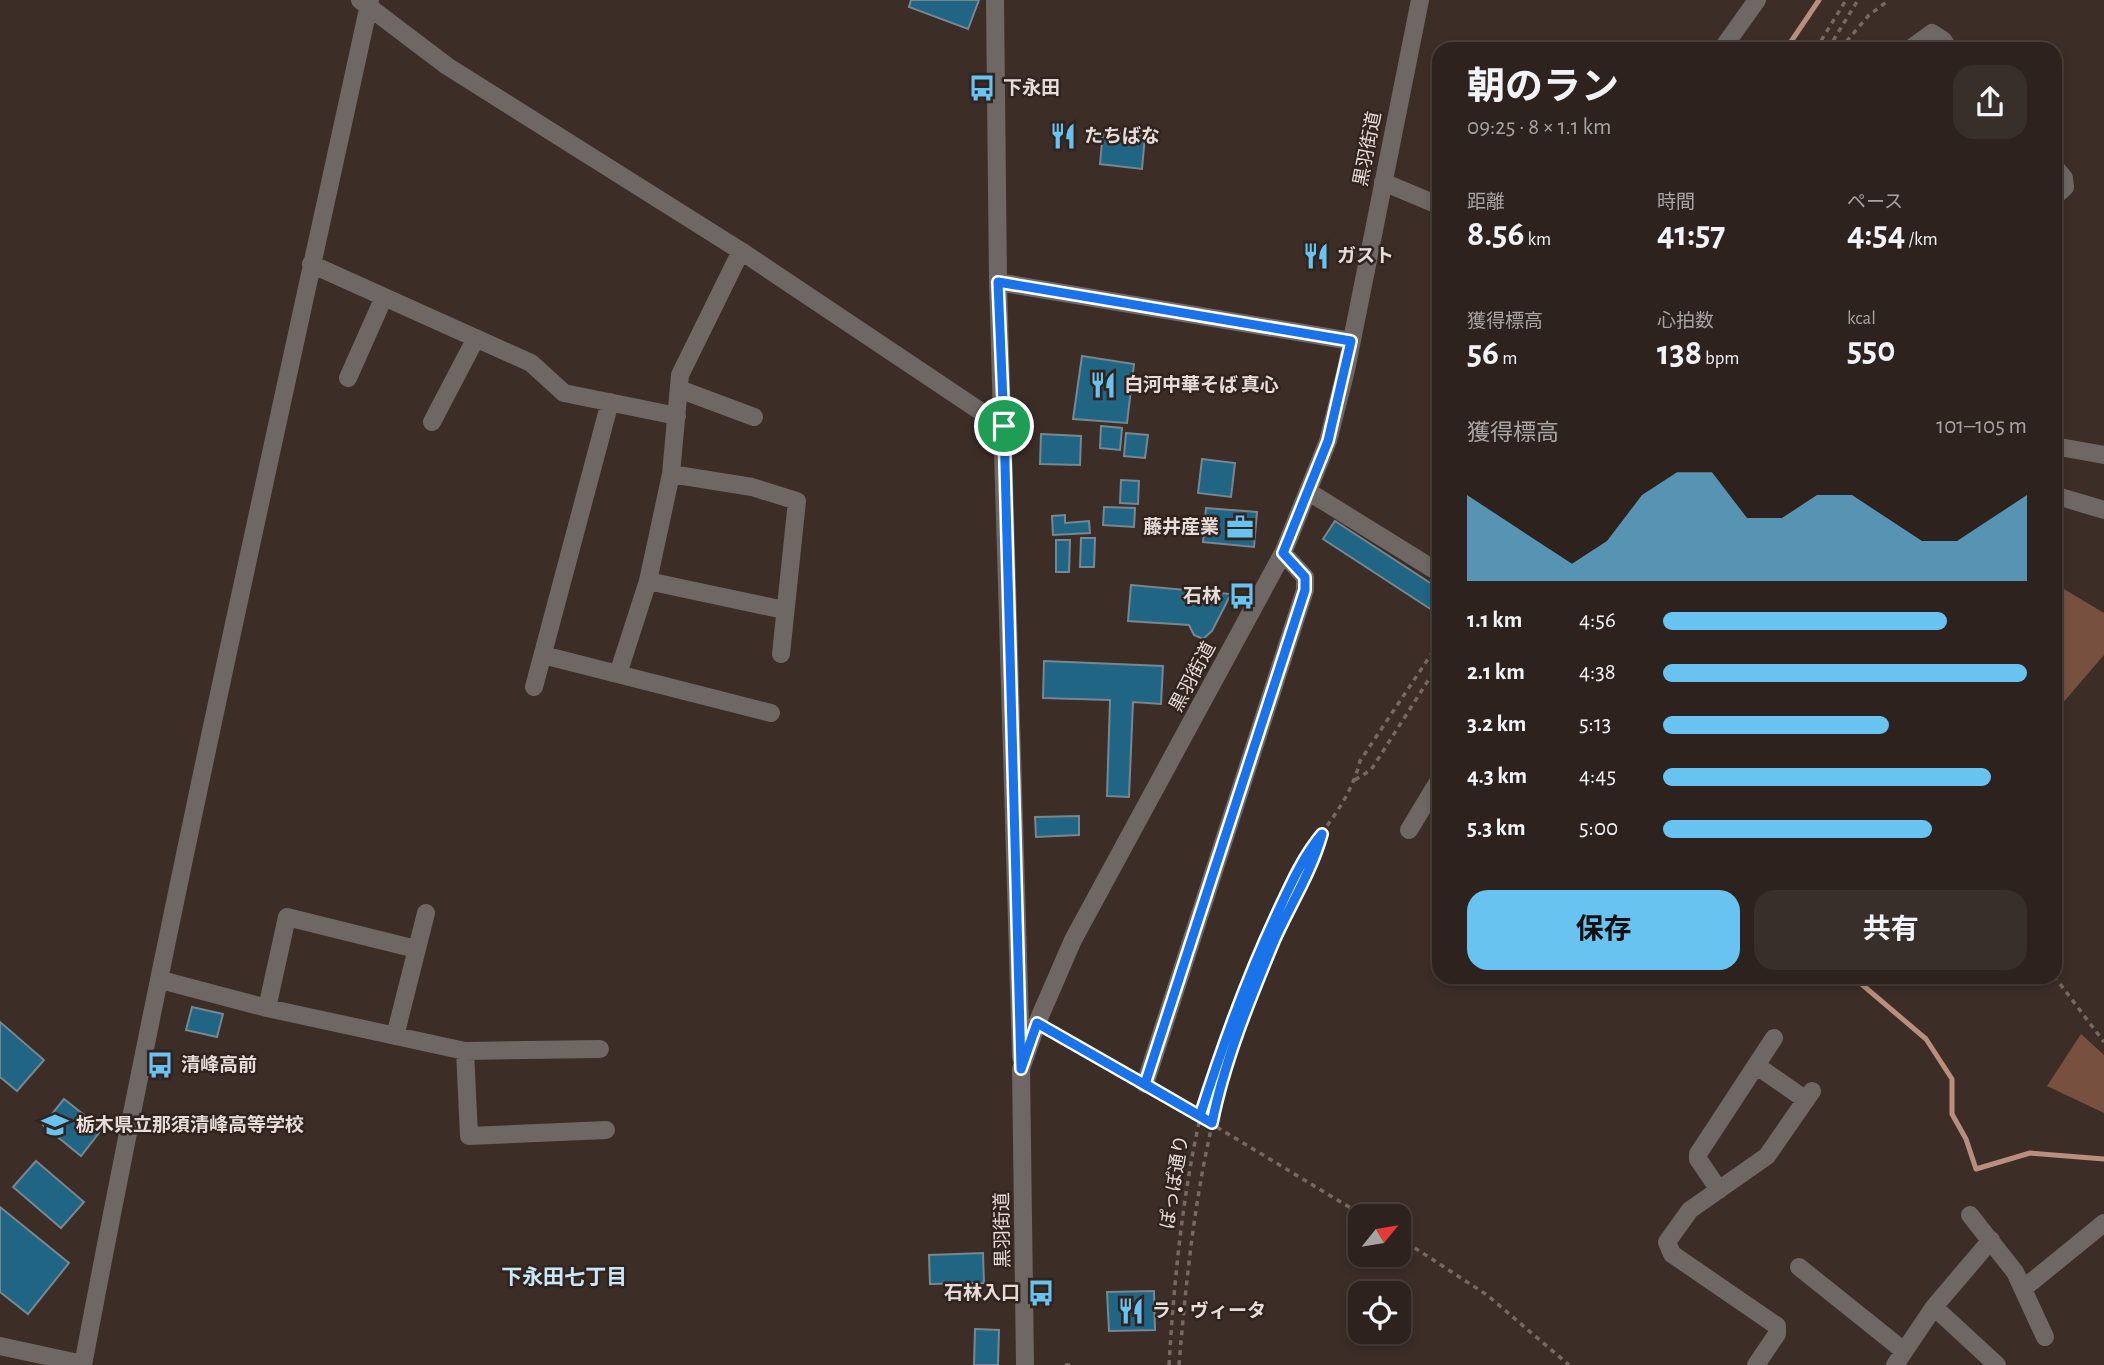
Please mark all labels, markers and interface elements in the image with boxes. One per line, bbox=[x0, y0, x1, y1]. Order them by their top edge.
button: share bbox=[1953, 65, 2027, 139]
text: 朝のラン bbox=[1467, 69, 1619, 107]
bus stop icon: 下永田 bbox=[967, 73, 997, 103]
place label: 下永田 bbox=[1003, 77, 1060, 98]
street label: 黒羽街道 bbox=[1350, 110, 1385, 188]
text: 09:25 · 8 × 1.1 km bbox=[1467, 116, 1611, 139]
restaurant icon: たちばな bbox=[1048, 121, 1078, 151]
place label: たちばな bbox=[1084, 126, 1160, 146]
text: 距離 bbox=[1467, 193, 1505, 212]
text: 時間 bbox=[1657, 193, 1695, 212]
text: ペース bbox=[1847, 193, 1903, 212]
text: 8.56 bbox=[1467, 217, 1524, 252]
text: 41:57 bbox=[1657, 217, 1725, 252]
text: 4:54 bbox=[1847, 217, 1905, 252]
text: km bbox=[1524, 230, 1551, 249]
text: /km bbox=[1905, 230, 1938, 249]
restaurant icon: ガスト bbox=[1301, 241, 1331, 271]
place label: ガスト bbox=[1337, 245, 1394, 266]
text: kcal bbox=[1847, 309, 1876, 328]
text: 獲得標高 bbox=[1467, 312, 1543, 331]
text: 心拍数 bbox=[1657, 312, 1714, 331]
text: 550 bbox=[1847, 333, 1895, 368]
text: 56 bbox=[1467, 336, 1499, 371]
text: 138 bbox=[1657, 336, 1702, 371]
text: m bbox=[1499, 349, 1517, 368]
text: bpm bbox=[1702, 349, 1740, 368]
restaurant icon: 白河中華そば 真心 bbox=[1088, 370, 1118, 400]
place label: 白河中華そば 真心 bbox=[1124, 374, 1279, 395]
pin bbox=[974, 396, 1034, 456]
icon: arrive bbox=[985, 407, 1023, 445]
text: 101–105 m bbox=[1936, 415, 2027, 438]
text: 獲得標高 bbox=[1467, 422, 1559, 445]
office icon: 藤井産業 bbox=[1225, 512, 1255, 542]
place label: 藤井産業 bbox=[1143, 516, 1219, 537]
bus stop icon: 石林 bbox=[1227, 581, 1257, 611]
place label: 石林 bbox=[1183, 586, 1221, 606]
text: 1.1 km bbox=[1467, 609, 1522, 632]
text: 4:56 bbox=[1579, 609, 1616, 632]
street label: 黒羽街道 bbox=[1166, 639, 1219, 715]
text: 2.1 km bbox=[1467, 661, 1525, 684]
text: 4:38 bbox=[1579, 661, 1616, 684]
text: 3.2 km bbox=[1467, 713, 1526, 736]
text: 5:13 bbox=[1579, 713, 1611, 736]
text: 4.3 km bbox=[1467, 765, 1527, 788]
text: 4:45 bbox=[1579, 765, 1616, 788]
text: 5.3 km bbox=[1467, 817, 1526, 840]
text: 5:00 bbox=[1579, 817, 1618, 840]
button: 保存 bbox=[1467, 890, 1740, 970]
button: 共有 bbox=[1754, 890, 2027, 970]
bus stop icon: 清峰高前 bbox=[145, 1050, 175, 1080]
place label: 清峰高前 bbox=[181, 1054, 257, 1075]
school or university icon: 栃木県立那須清峰高等学校 bbox=[40, 1110, 70, 1140]
place label: 栃木県立那須清峰高等学校 bbox=[76, 1114, 304, 1135]
street label: ぽっぽ通り bbox=[1156, 1133, 1192, 1230]
street label: 黒羽街道 bbox=[992, 1192, 1013, 1268]
north arrow bbox=[1348, 1204, 1410, 1267]
map controls bbox=[1348, 1204, 1411, 1344]
district label: 下永田七丁目 bbox=[501, 1266, 627, 1288]
bus stop icon: 石林入口 bbox=[1026, 1278, 1056, 1308]
button: locate bbox=[1348, 1281, 1411, 1344]
place label: 石林入口 bbox=[944, 1283, 1020, 1303]
restaurant icon: ラ・ヴィータ bbox=[1116, 1296, 1146, 1326]
place label: ラ・ヴィータ bbox=[1152, 1300, 1266, 1321]

